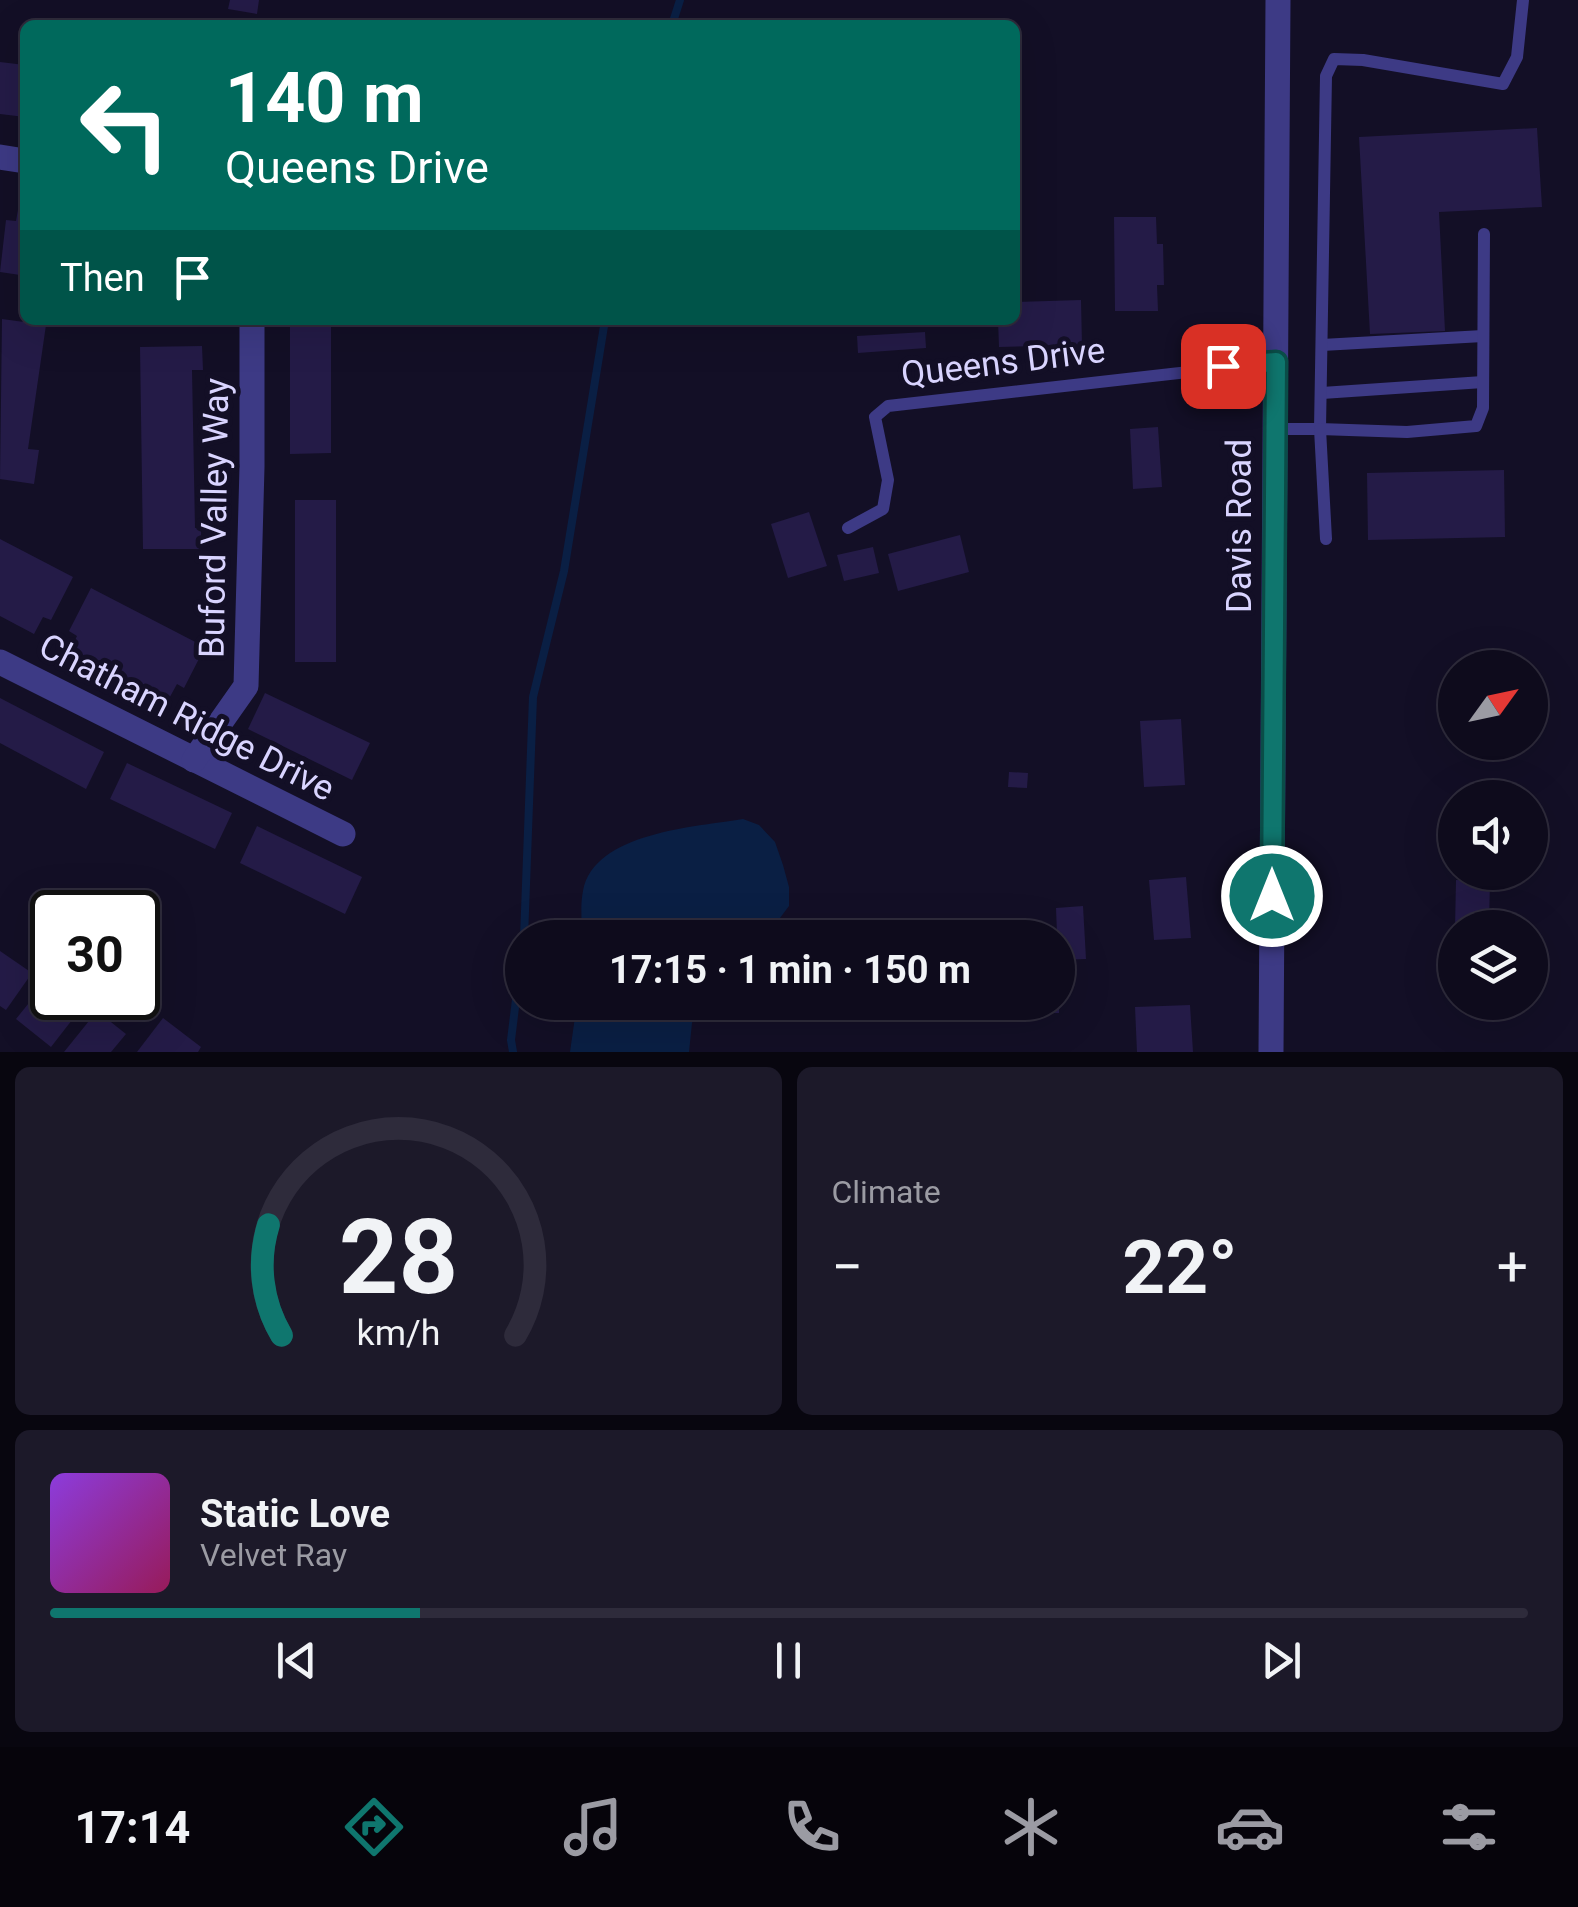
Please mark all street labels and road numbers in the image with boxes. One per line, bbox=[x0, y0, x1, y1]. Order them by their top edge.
street label: Queens Drive bbox=[899, 330, 1107, 395]
street label: Buford Valley Way bbox=[192, 377, 237, 658]
street label: Davis Road bbox=[1219, 439, 1260, 613]
street label: Chatham Ridge Drive bbox=[32, 625, 341, 810]

